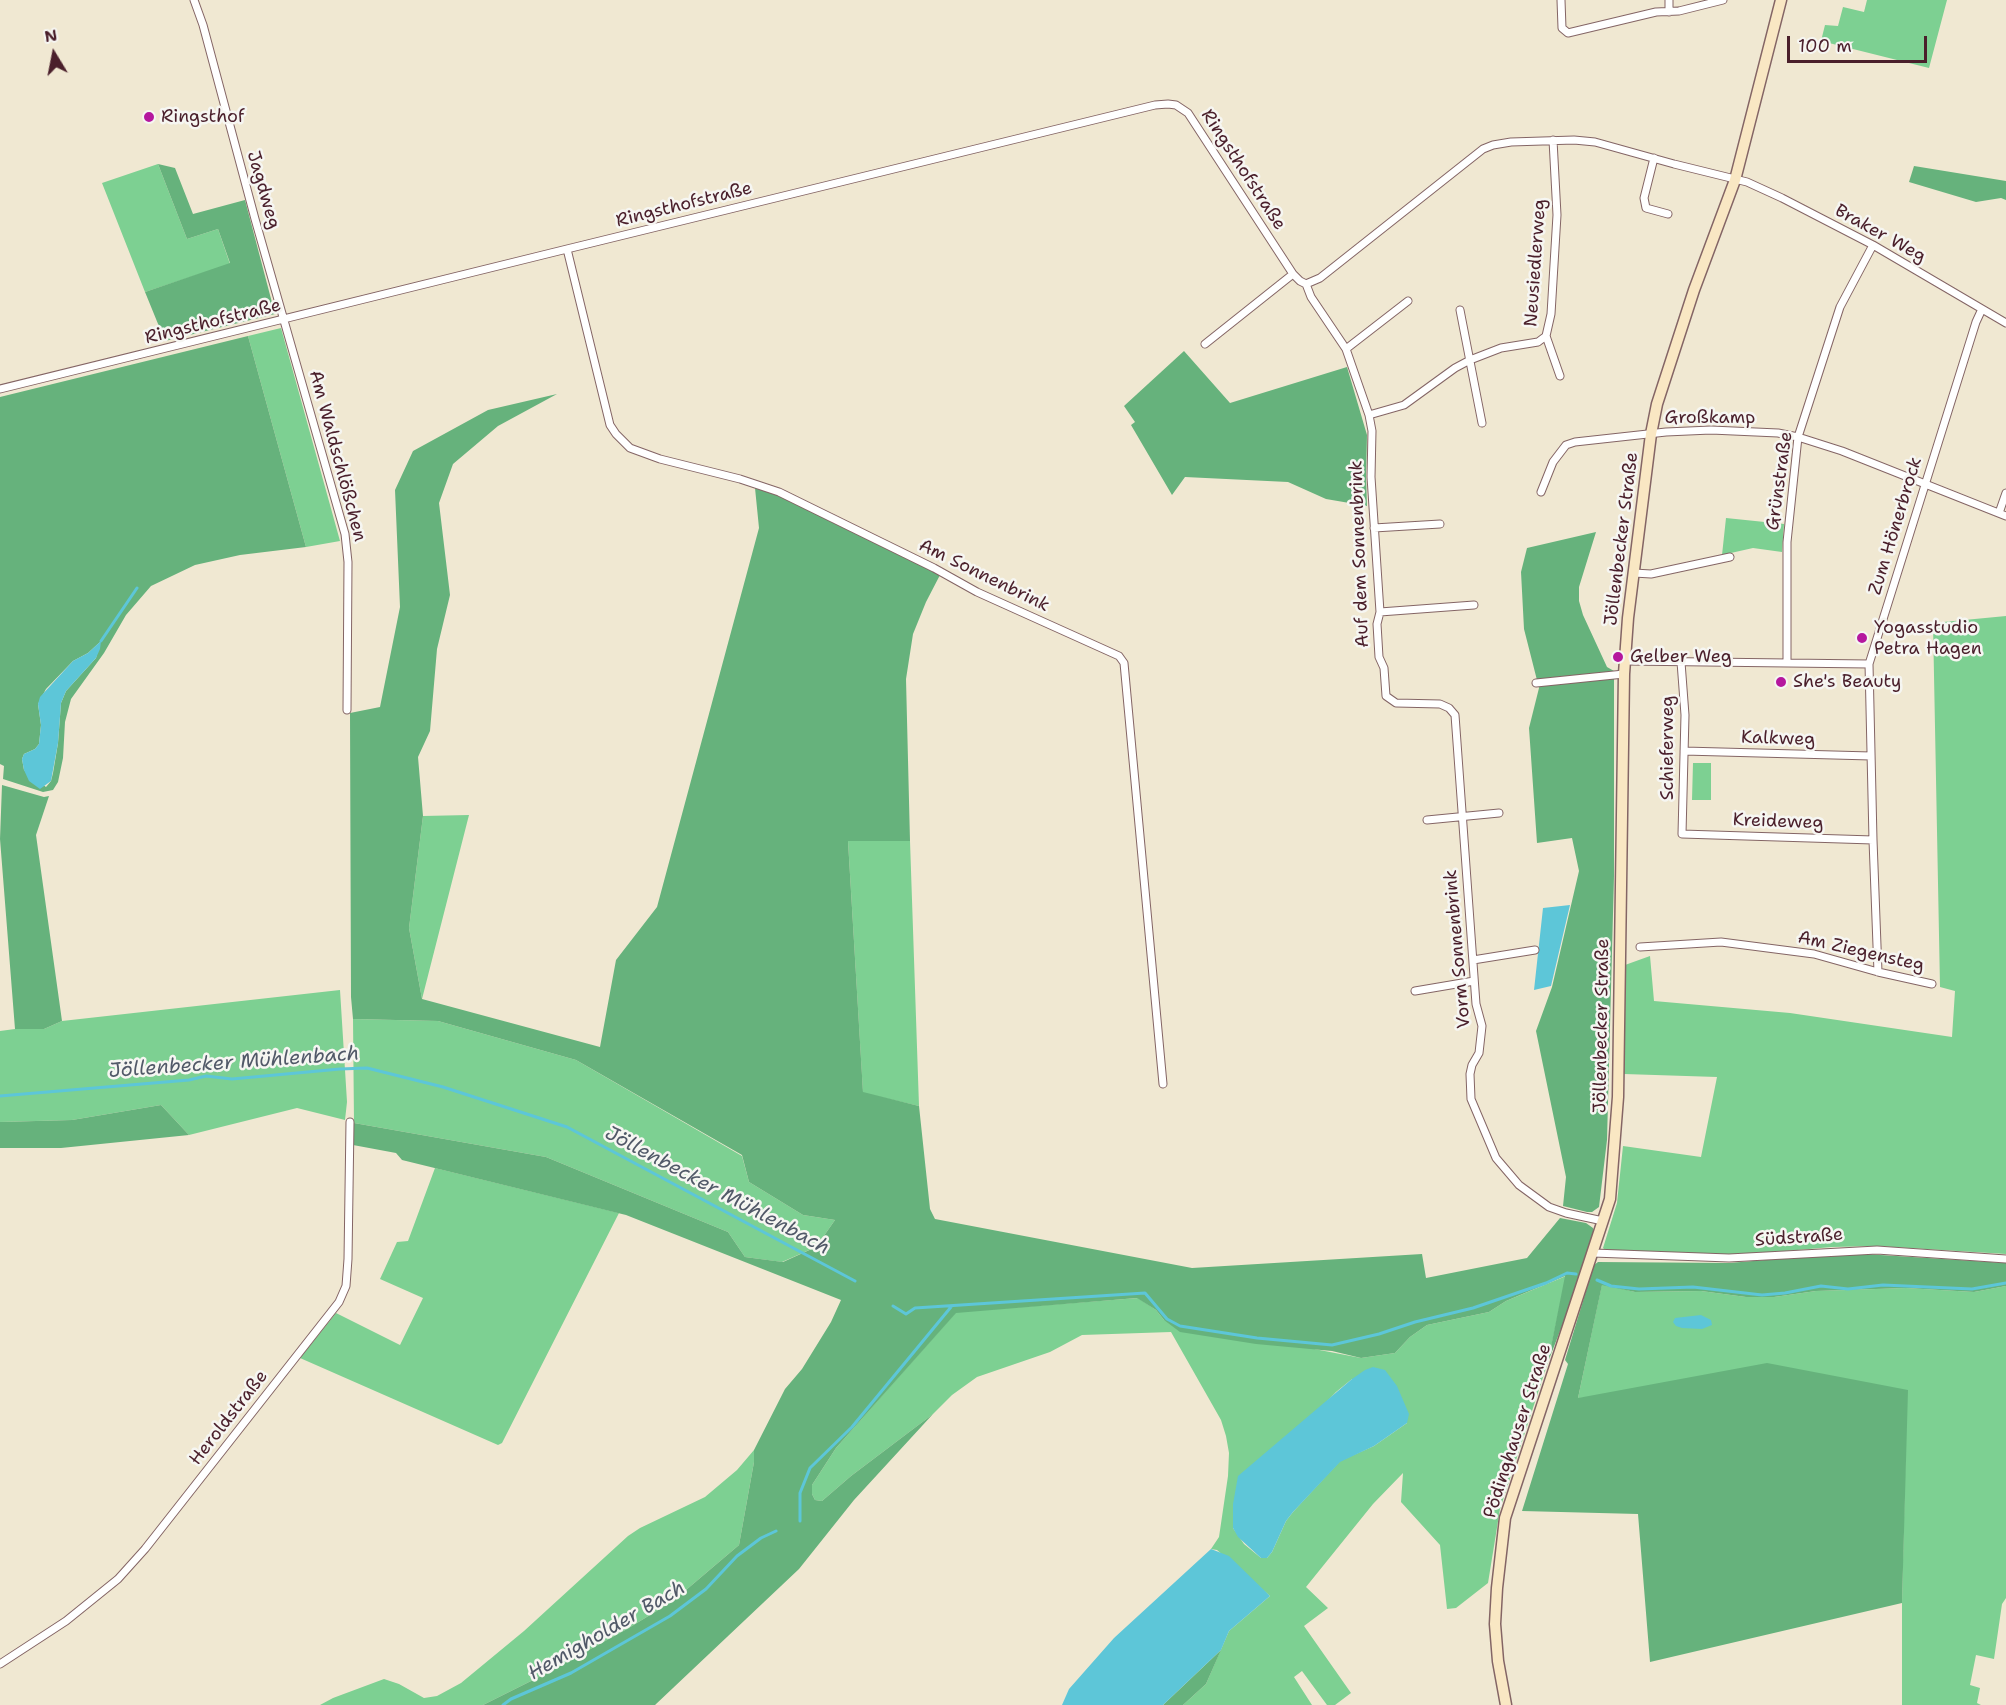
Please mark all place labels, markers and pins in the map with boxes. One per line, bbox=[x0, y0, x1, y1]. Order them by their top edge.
place label: Ringsthof bbox=[161, 106, 244, 128]
marker: Ringsthof bbox=[142, 110, 156, 124]
place label: Yogasstudio Petra Hagen bbox=[1874, 617, 1982, 660]
marker: Yogasstudio Petra Hagen bbox=[1855, 631, 1869, 645]
place label: Gelber Weg bbox=[1630, 646, 1732, 668]
marker: Gelber Weg bbox=[1611, 650, 1625, 664]
place label: She's Beauty bbox=[1793, 671, 1901, 693]
marker: She's Beauty bbox=[1774, 675, 1788, 689]

